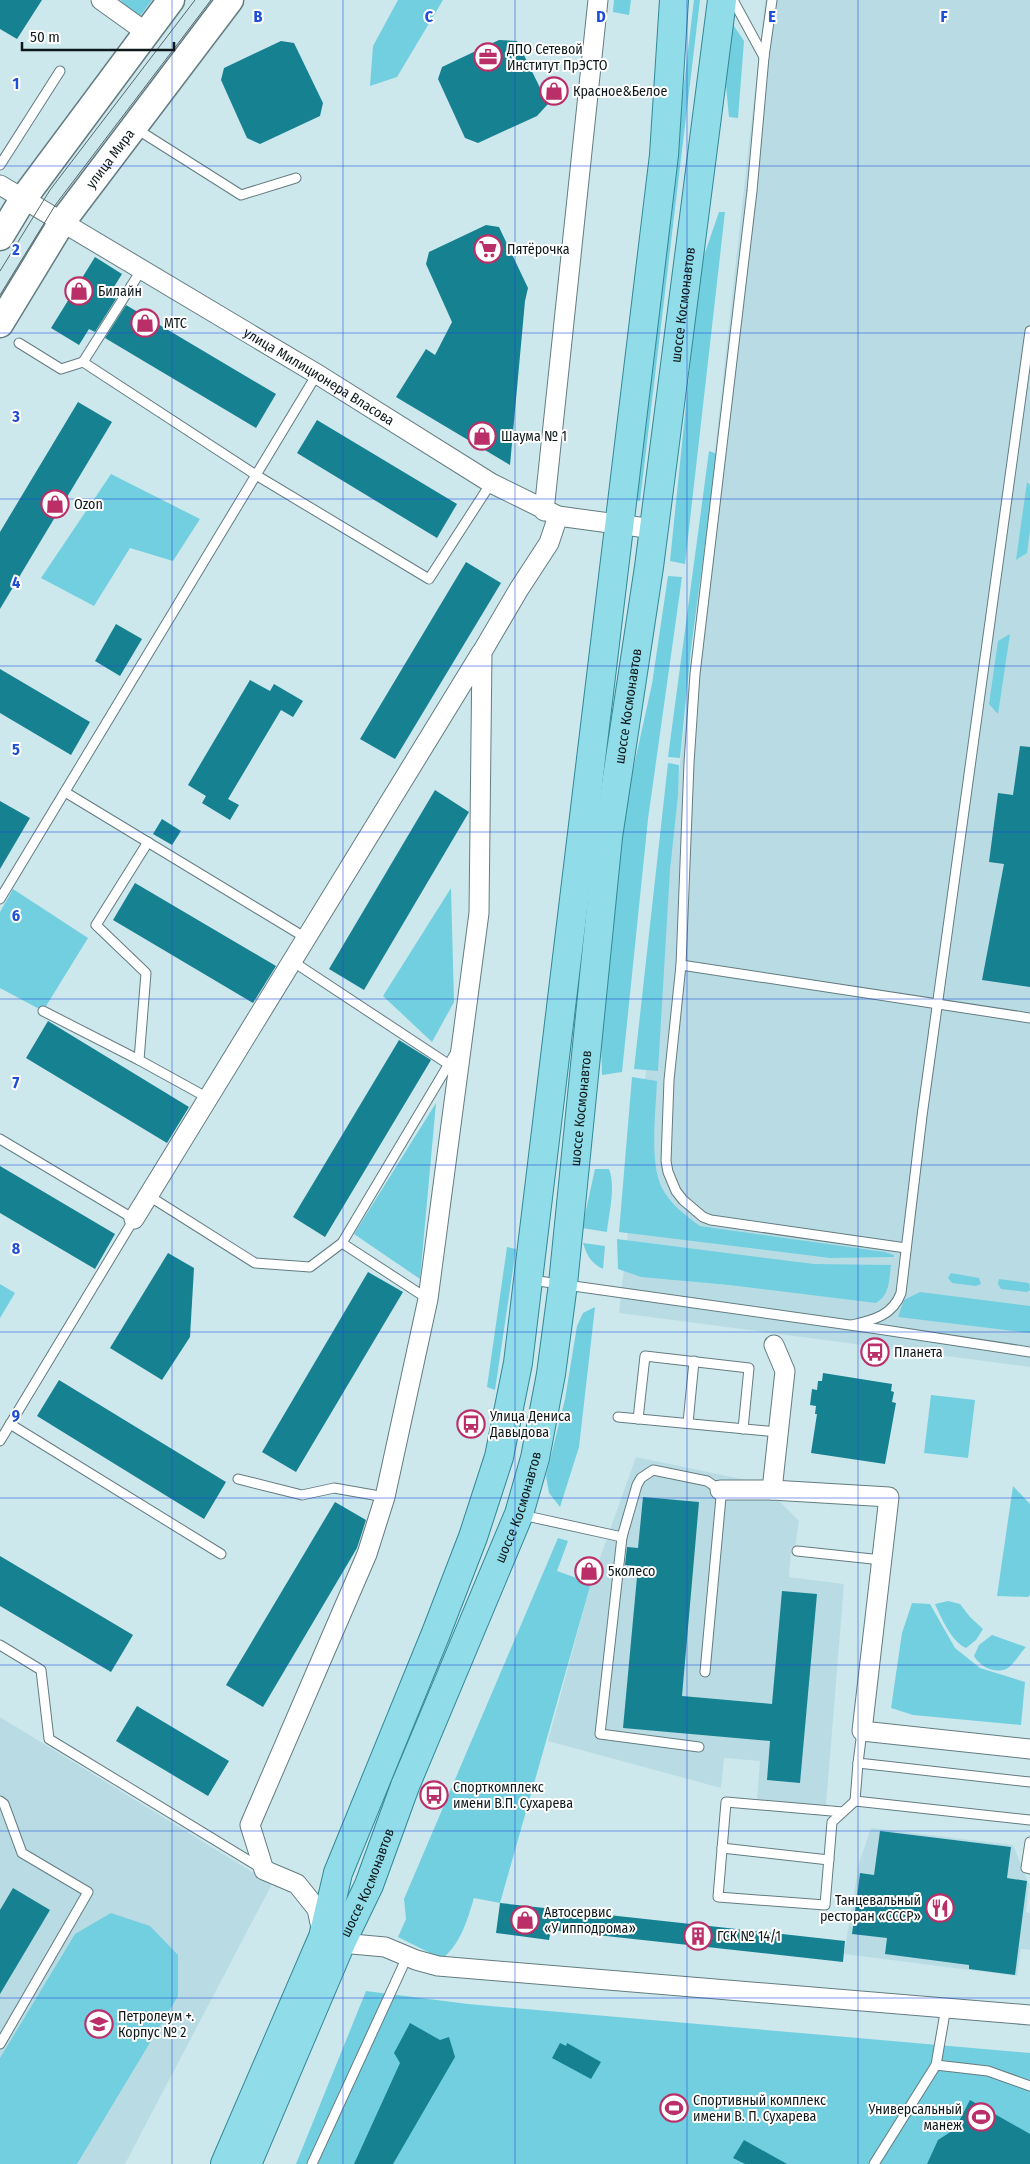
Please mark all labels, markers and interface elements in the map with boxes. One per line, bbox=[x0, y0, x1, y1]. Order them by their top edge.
text: B bbox=[254, 7, 263, 26]
text: C bbox=[425, 7, 434, 26]
text: D bbox=[596, 7, 606, 26]
text: E bbox=[768, 7, 776, 26]
text: F bbox=[940, 7, 948, 26]
scale bar bbox=[22, 20, 175, 52]
text: 50 m bbox=[30, 28, 60, 46]
place label: ДПО Сетевой Институт ПрЭСТО bbox=[506, 41, 608, 74]
office icon: ДПО Сетевой Институт ПрЭСТО bbox=[473, 42, 503, 72]
text: 1 bbox=[13, 74, 19, 93]
shop icon: Красное&Белое bbox=[539, 76, 569, 106]
place label: Красное&Белое bbox=[573, 83, 667, 100]
street label: улица Мира bbox=[83, 126, 138, 192]
supermarket icon: Пятёрочка bbox=[473, 234, 503, 264]
text: 2 bbox=[11, 240, 20, 259]
place label: Пятёрочка bbox=[507, 241, 570, 258]
street label: шоссе Космонавтов bbox=[667, 246, 699, 364]
shop icon: Билайн bbox=[64, 276, 94, 306]
place label: Билайн bbox=[98, 283, 142, 300]
shop icon: МТС bbox=[130, 308, 160, 338]
place label: МТС bbox=[164, 315, 187, 332]
street label: улица Милиционера Власова bbox=[240, 324, 397, 429]
text: 3 bbox=[11, 407, 20, 426]
shop icon: Шаума № 1 bbox=[467, 421, 497, 451]
place label: Шаума № 1 bbox=[501, 428, 567, 445]
shop icon: Ozon bbox=[40, 489, 70, 519]
place label: Ozon bbox=[74, 496, 103, 513]
text: 4 bbox=[12, 573, 20, 592]
street label: шоссе Космонавтов bbox=[611, 647, 646, 765]
text: 5 bbox=[12, 740, 20, 759]
text: 6 bbox=[12, 906, 20, 925]
street label: шоссе Космонавтов bbox=[567, 1050, 595, 1167]
text: 7 bbox=[13, 1073, 20, 1092]
text: 8 bbox=[12, 1239, 21, 1258]
bus stop icon: Планета bbox=[860, 1337, 890, 1367]
place label: Планета bbox=[894, 1344, 943, 1361]
text: 9 bbox=[12, 1406, 20, 1425]
place label: Улица Дениса Давыдова bbox=[489, 1408, 571, 1441]
bus stop icon: Улица Дениса Давыдова bbox=[456, 1409, 486, 1439]
street label: шоссе Космонавтов bbox=[491, 1450, 545, 1566]
shop icon: 5колесо bbox=[574, 1556, 604, 1586]
place label: 5колесо bbox=[608, 1563, 655, 1580]
place label: Спорткомплекс имени В.П. Сухарева bbox=[453, 1779, 573, 1812]
bus stop icon: Спорткомплекс имени В.П. Сухарева bbox=[419, 1780, 449, 1810]
street label: шоссе Космонавтов bbox=[337, 1826, 398, 1940]
place label: Танцевальный ресторан «СССР» bbox=[820, 1892, 921, 1925]
restaurant icon: Танцевальный ресторан «СССР» bbox=[925, 1893, 955, 1923]
place label: Автосервис «У ипподрома» bbox=[544, 1904, 636, 1937]
shop icon: Автосервис «У ипподрома» bbox=[510, 1905, 540, 1935]
building icon: ГСК № 14/1 bbox=[683, 1921, 713, 1951]
place label: ГСК № 14/1 bbox=[717, 1928, 781, 1945]
place label: Петролеум +. Корпус № 2 bbox=[118, 2008, 194, 2041]
school or university icon: Петролеум +. Корпус № 2 bbox=[84, 2009, 114, 2039]
place label: Спортивный комплекс имени В. П. Сухарева bbox=[693, 2092, 826, 2125]
sports icon: Спортивный комплекс имени В. П. Сухарева bbox=[659, 2093, 689, 2123]
place label: Универсальный манеж bbox=[868, 2101, 962, 2134]
sports icon: Универсальный манеж bbox=[966, 2102, 996, 2132]

